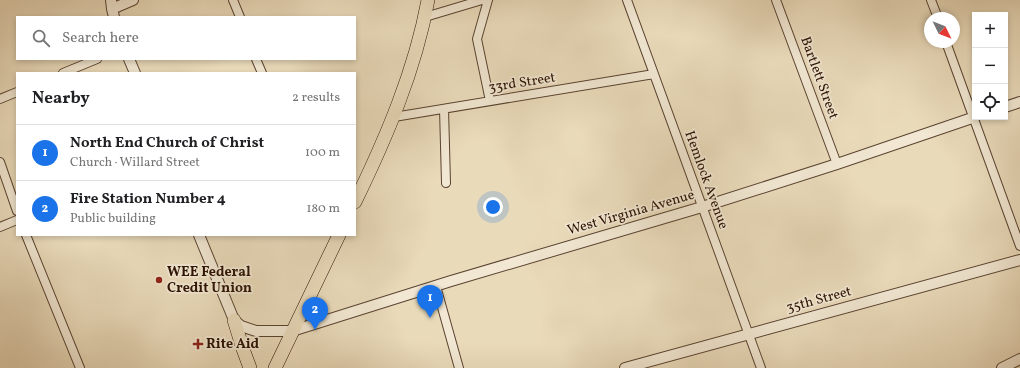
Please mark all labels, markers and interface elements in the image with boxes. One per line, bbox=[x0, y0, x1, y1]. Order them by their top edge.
north arrow bbox=[924, 12, 960, 48]
map controls bbox=[972, 12, 1008, 120]
button: + bbox=[972, 12, 1008, 48]
search box bbox=[16, 16, 356, 60]
icon: search bbox=[30, 27, 52, 49]
text: Search here bbox=[62, 28, 139, 49]
street label: Bartlett Street bbox=[795, 34, 843, 122]
button: − bbox=[972, 48, 1008, 84]
street label: 33rd Street bbox=[487, 68, 557, 98]
button: locate bbox=[972, 84, 1008, 120]
text: Nearby bbox=[32, 87, 90, 110]
text: 2 results bbox=[292, 89, 340, 107]
street label: Hemlock Avenue bbox=[679, 128, 733, 232]
text: North End Church of Christ bbox=[70, 133, 264, 154]
text: 1 bbox=[42, 144, 48, 162]
text: 100 m bbox=[305, 144, 340, 162]
text: Church · Willard Street bbox=[70, 154, 200, 172]
street label: West Virginia Avenue bbox=[565, 186, 697, 240]
text: Fire Station Number 4 bbox=[70, 189, 226, 210]
your location bbox=[483, 197, 503, 217]
text: 2 bbox=[42, 200, 48, 218]
text: 180 m bbox=[306, 200, 340, 218]
text: Public building bbox=[70, 210, 156, 228]
place label: WEE Federal Credit Union bbox=[167, 263, 252, 298]
marker: WEE Federal Credit Union bbox=[154, 275, 164, 285]
street label: 35th Street bbox=[784, 282, 854, 318]
pin: 1 bbox=[417, 285, 443, 318]
pin: 2 bbox=[302, 297, 328, 330]
place label: Rite Aid bbox=[206, 335, 260, 354]
marker: Rite Aid bbox=[193, 339, 203, 349]

